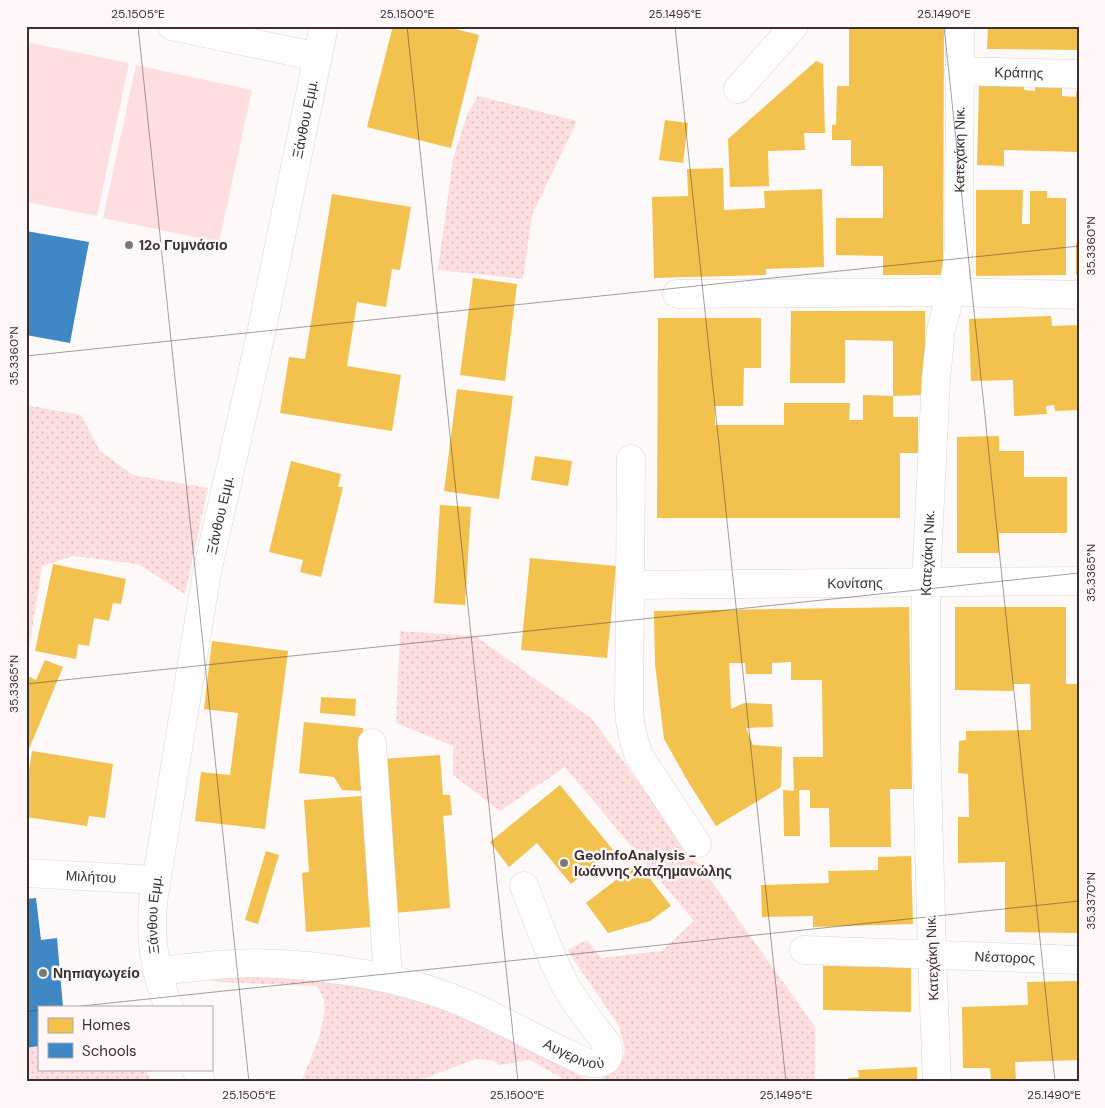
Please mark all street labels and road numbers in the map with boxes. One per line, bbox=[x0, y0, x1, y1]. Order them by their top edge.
street label: Κράπης bbox=[994, 63, 1044, 82]
street label: Ξάνθου Εμμ. bbox=[288, 78, 322, 160]
street label: Κατεχάκη Νικ. bbox=[950, 107, 969, 193]
street label: Ξάνθου Εμμ. bbox=[202, 474, 237, 556]
street label: Κατεχάκη Νικ. bbox=[917, 510, 939, 596]
street label: Κονίτσης bbox=[827, 574, 883, 592]
street label: Μιλήτου bbox=[65, 866, 117, 887]
street label: Ξάνθου Εμμ. bbox=[143, 873, 166, 955]
street label: Κατεχάκη Νικ. bbox=[922, 915, 942, 1001]
street label: Νέστορος bbox=[974, 947, 1036, 967]
street label: Αυγερινού bbox=[541, 1034, 606, 1073]

